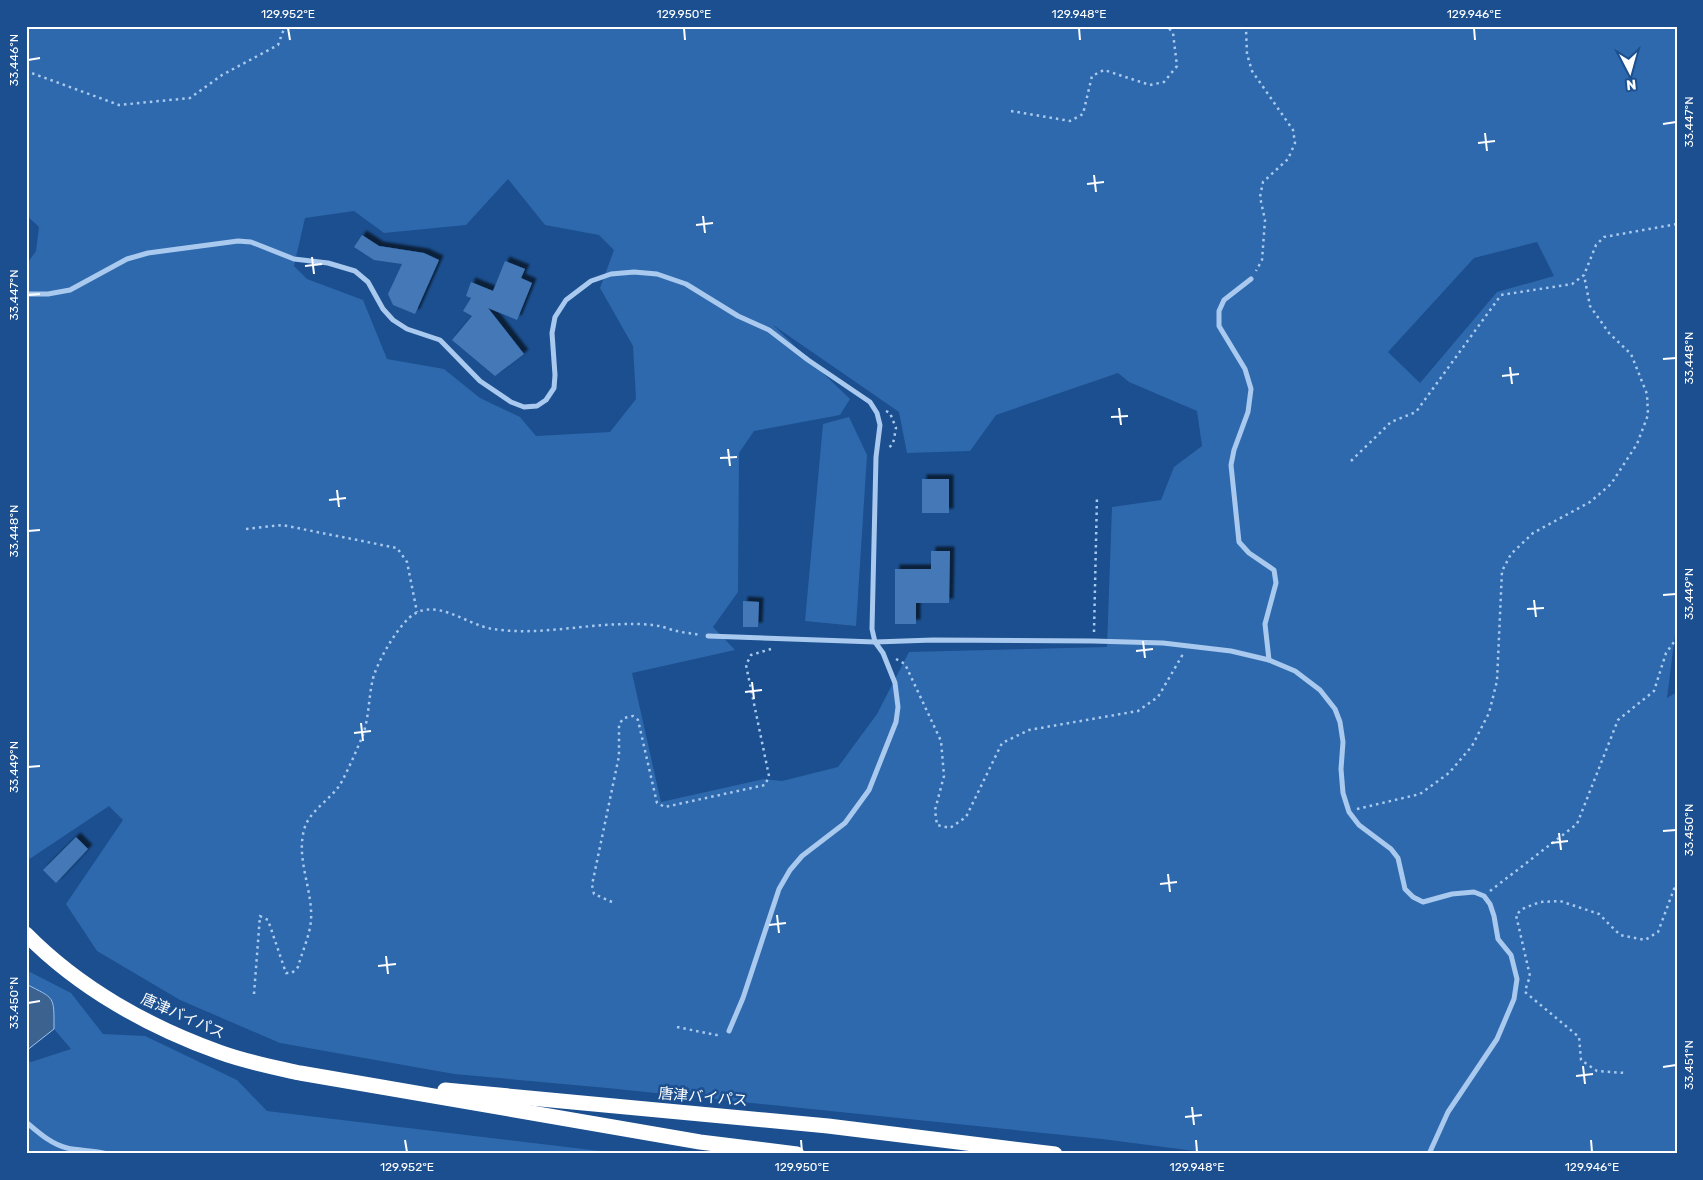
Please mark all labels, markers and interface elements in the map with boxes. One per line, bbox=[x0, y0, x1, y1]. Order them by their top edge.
text: 129.952°E bbox=[261, 7, 315, 21]
text: 129.950°E bbox=[657, 7, 711, 21]
text: 129.948°E bbox=[1052, 7, 1106, 21]
text: 129.946°E bbox=[1447, 7, 1501, 21]
text: 33.446°N bbox=[7, 34, 21, 86]
north arrow bbox=[1606, 48, 1656, 98]
text: N bbox=[1625, 75, 1637, 93]
text: 33.447°N bbox=[1682, 96, 1696, 148]
text: 33.447°N bbox=[7, 269, 21, 321]
text: 33.448°N bbox=[1682, 332, 1696, 384]
text: 33.448°N bbox=[7, 505, 21, 557]
text: 33.449°N bbox=[1682, 568, 1696, 620]
text: 33.449°N bbox=[7, 741, 21, 793]
text: 33.450°N bbox=[1682, 804, 1696, 856]
text: 33.450°N bbox=[7, 977, 21, 1029]
street label: 唐津バイパス bbox=[138, 990, 228, 1042]
text: 33.451°N bbox=[1682, 1040, 1696, 1090]
street label: 唐津バイパス bbox=[658, 1084, 748, 1110]
text: 129.952°E bbox=[380, 1160, 434, 1174]
text: 129.950°E bbox=[775, 1160, 829, 1174]
text: 129.948°E bbox=[1170, 1160, 1224, 1174]
text: 129.946°E bbox=[1565, 1160, 1619, 1174]

